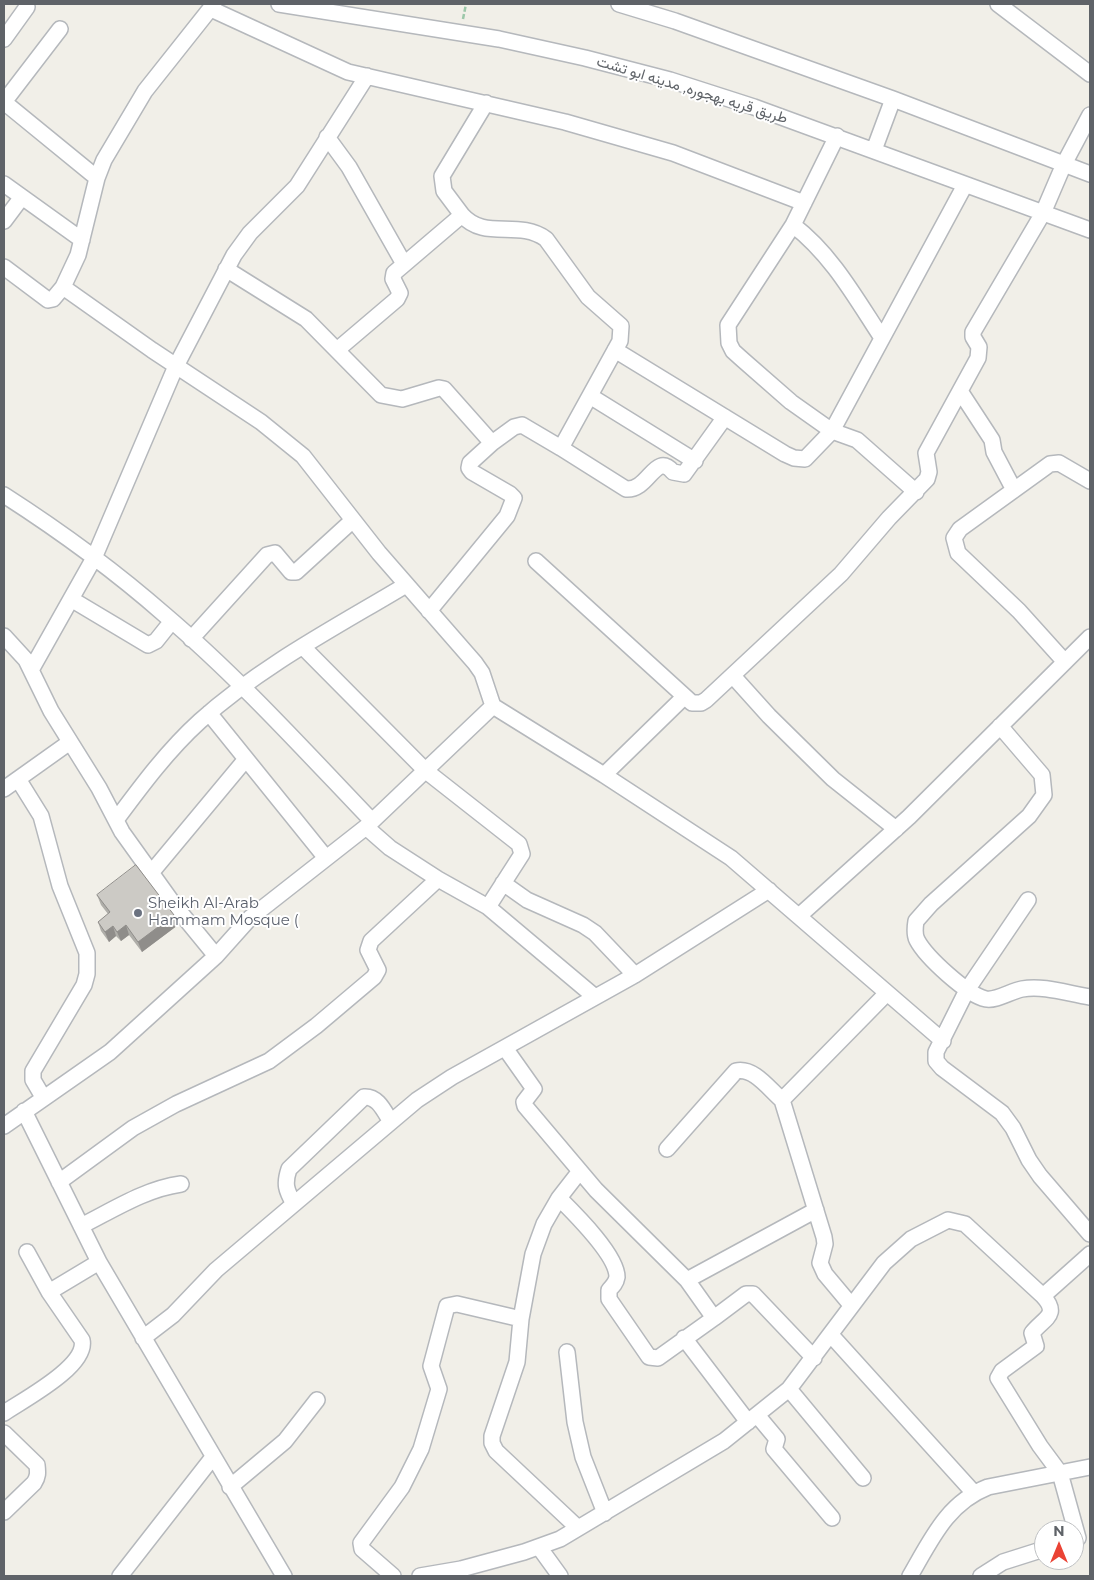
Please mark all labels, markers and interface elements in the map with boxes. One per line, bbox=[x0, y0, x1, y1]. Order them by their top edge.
street label: طريق قريه بهجوره, مدينه ابو تشت bbox=[594, 52, 790, 128]
place label: Sheikh Al-Arab Hammam Mosque ( bbox=[148, 895, 299, 930]
marker: Sheikh Al-Arab Hammam Mosque ( bbox=[132, 907, 144, 919]
north arrow bbox=[1034, 1520, 1084, 1570]
text: N bbox=[1053, 1522, 1065, 1540]

